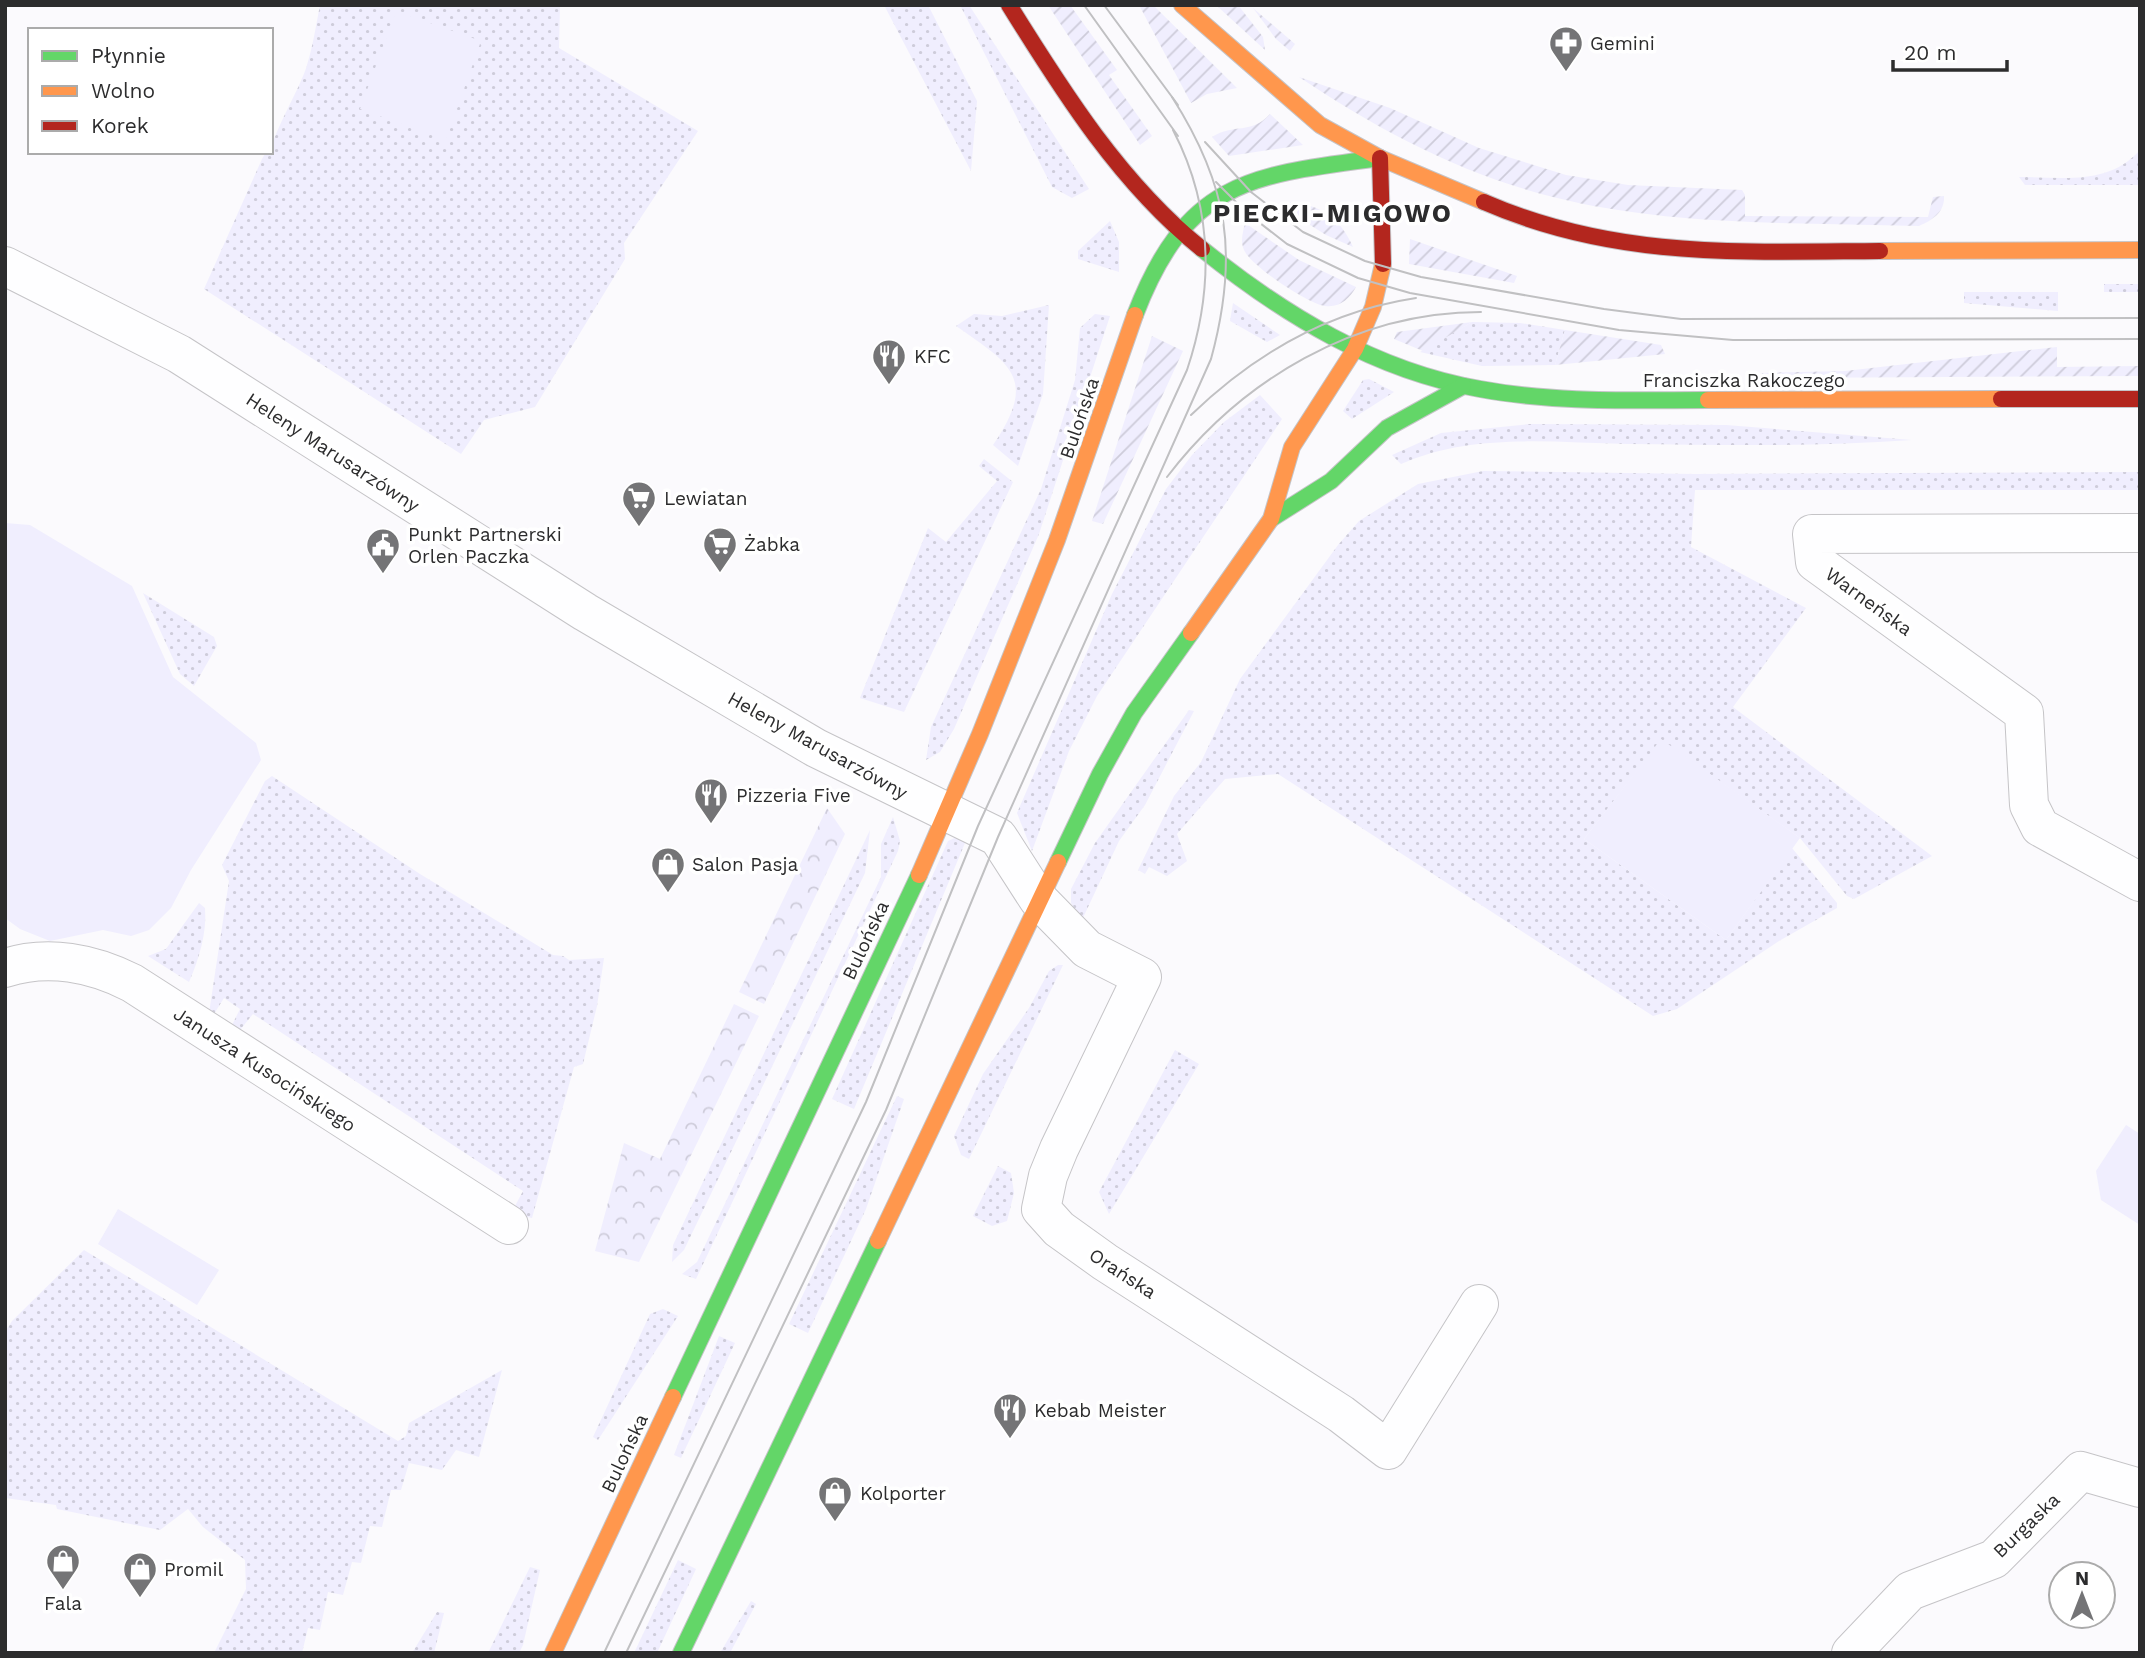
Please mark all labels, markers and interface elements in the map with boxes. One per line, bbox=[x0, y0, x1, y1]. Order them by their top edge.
pharmacy icon: Gemini bbox=[1547, 24, 1585, 73]
legend bbox=[28, 28, 273, 154]
scale bar bbox=[1893, 28, 2007, 72]
place label: Gemini bbox=[1590, 32, 1655, 55]
text: 20 m bbox=[1904, 40, 1956, 65]
text: Płynnie bbox=[91, 43, 166, 68]
text: Wolno bbox=[91, 78, 155, 103]
text: Korek bbox=[91, 113, 149, 138]
district label: PIECKI-MIGOWO bbox=[1213, 198, 1453, 228]
restaurant icon: KFC bbox=[870, 337, 908, 386]
place label: KFC bbox=[914, 345, 951, 368]
street label: Franciszka Rakoczego bbox=[1643, 369, 1845, 392]
street label: Bulońska bbox=[1055, 374, 1104, 462]
street label: Heleny Marusarzówny bbox=[242, 388, 424, 517]
supermarket icon: Lewiatan bbox=[620, 479, 658, 528]
place label: Lewiatan bbox=[664, 487, 748, 510]
place label: Punkt Partnerski Orlen Paczka bbox=[408, 523, 562, 568]
supermarket icon: Żabka bbox=[701, 525, 739, 574]
public building icon: Punkt Partnerski Orlen Paczka bbox=[364, 526, 402, 575]
place label: Żabka bbox=[744, 533, 800, 556]
street label: Warneńska bbox=[1821, 562, 1917, 641]
street label: Heleny Marusarzówny bbox=[724, 686, 912, 805]
restaurant icon: Pizzeria Five bbox=[692, 776, 730, 825]
place label: Pizzeria Five bbox=[736, 784, 851, 807]
shop icon: Salon Pasja bbox=[649, 845, 687, 894]
place label: Salon Pasja bbox=[692, 853, 799, 876]
street label: Bulońska bbox=[837, 897, 894, 983]
street label: Janusza Kusocińskiego bbox=[169, 1002, 360, 1137]
street label: Orańska bbox=[1085, 1243, 1161, 1304]
restaurant icon: Kebab Meister bbox=[991, 1391, 1029, 1440]
place label: Kebab Meister bbox=[1034, 1399, 1167, 1422]
street label: Bulońska bbox=[596, 1410, 653, 1496]
shop icon: Kolporter bbox=[816, 1474, 854, 1523]
place label: Kolporter bbox=[860, 1482, 946, 1505]
street label: Burgaska bbox=[1988, 1488, 2065, 1563]
shop icon: Fala bbox=[44, 1542, 82, 1591]
shop icon: Promil bbox=[121, 1550, 159, 1599]
place label: Promil bbox=[164, 1558, 224, 1581]
north arrow bbox=[2047, 1560, 2117, 1630]
text: N bbox=[2075, 1567, 2089, 1590]
place label: Fala bbox=[44, 1592, 82, 1615]

